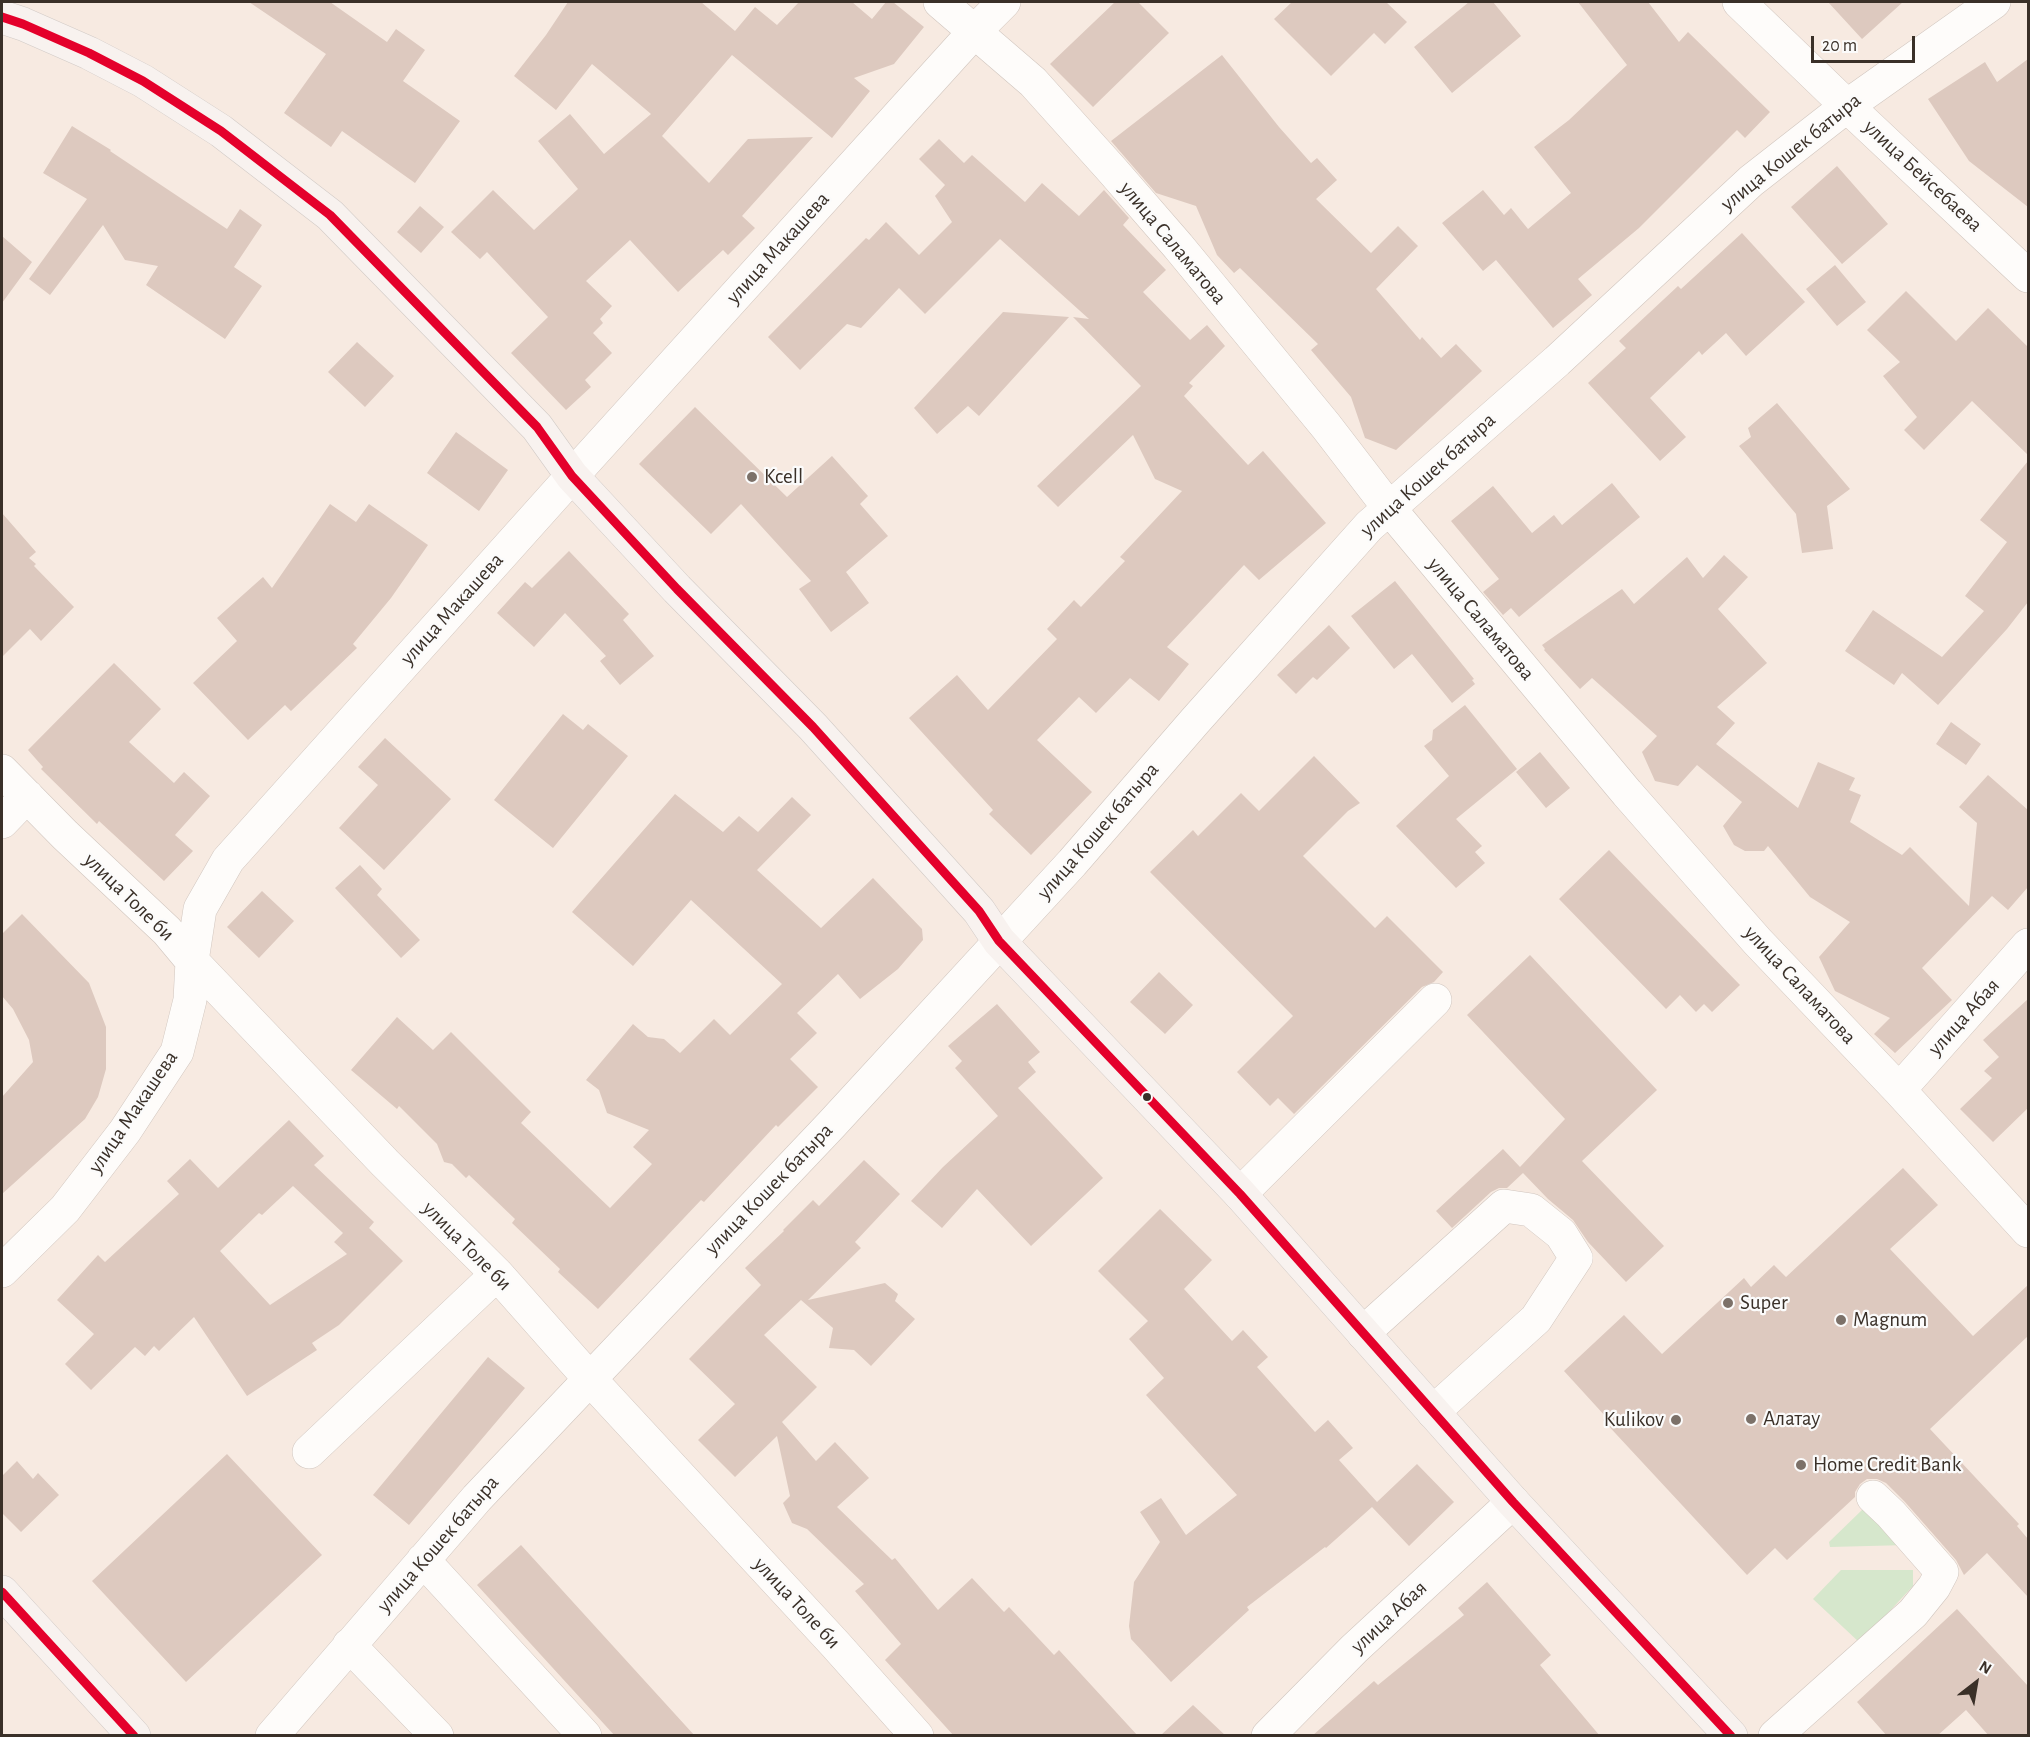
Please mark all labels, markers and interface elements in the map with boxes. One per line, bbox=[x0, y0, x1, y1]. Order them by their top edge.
scale bar bbox=[1814, 24, 1918, 62]
text: 20 m bbox=[1822, 37, 1857, 55]
street label: улица Кошек батыра bbox=[1716, 88, 1866, 216]
street label: улица Бейсебаева bbox=[1858, 114, 1988, 238]
street label: улица Саламатова bbox=[1114, 176, 1232, 310]
street label: улица Макашева bbox=[721, 187, 835, 309]
street label: улица Кошек батыра bbox=[1355, 408, 1501, 542]
place label: Kcell bbox=[764, 464, 803, 490]
marker: Kcell bbox=[745, 470, 759, 484]
street label: улица Макашева bbox=[395, 548, 509, 670]
street label: улица Саламатова bbox=[1422, 552, 1540, 686]
street label: улица Кошек батыра bbox=[1032, 757, 1164, 905]
street label: улица Толе би bbox=[78, 848, 180, 946]
street label: улица Саламатова bbox=[1739, 920, 1861, 1050]
street label: улица Абая bbox=[1923, 973, 2005, 1061]
street label: улица Макашева bbox=[83, 1046, 183, 1178]
unlabelled marker bbox=[1141, 1091, 1153, 1103]
street label: улица Кошек батыра bbox=[700, 1118, 838, 1260]
street label: улица Толе би bbox=[417, 1196, 517, 1296]
place label: Super bbox=[1740, 1290, 1788, 1316]
marker: Super bbox=[1721, 1296, 1735, 1310]
place label: Magnum bbox=[1853, 1307, 1927, 1333]
marker: Magnum bbox=[1834, 1313, 1848, 1327]
place label: Алатау bbox=[1763, 1406, 1820, 1432]
place label: Kulikov bbox=[1604, 1407, 1664, 1433]
marker: Алатау bbox=[1744, 1412, 1758, 1426]
marker: Kulikov bbox=[1669, 1413, 1683, 1427]
place label: Home Credit Bank bbox=[1813, 1452, 1961, 1478]
marker: Home Credit Bank bbox=[1794, 1458, 1808, 1472]
street label: улица Кошек батыра bbox=[372, 1470, 504, 1618]
street label: улица Толе би bbox=[748, 1552, 846, 1654]
street label: улица Абая bbox=[1346, 1575, 1432, 1659]
north arrow bbox=[1946, 1653, 2006, 1713]
text: N bbox=[1976, 1658, 1994, 1677]

